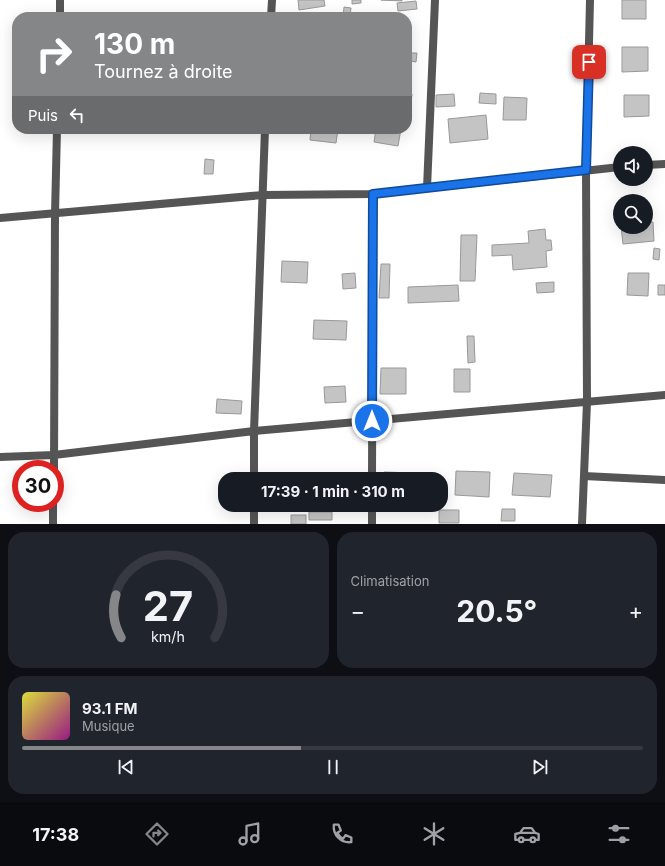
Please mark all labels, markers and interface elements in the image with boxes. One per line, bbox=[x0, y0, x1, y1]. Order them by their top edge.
text: 130 m bbox=[94, 27, 175, 61]
icon: right bbox=[28, 28, 80, 80]
pin bbox=[572, 45, 606, 79]
icon: arrive bbox=[578, 51, 600, 73]
text: Tournez à droite bbox=[94, 61, 233, 82]
icon: left bbox=[66, 104, 88, 126]
text: Puis bbox=[28, 106, 58, 125]
map controls bbox=[613, 146, 653, 234]
button: sound bbox=[613, 146, 653, 186]
button: search bbox=[613, 194, 653, 234]
position arrow bbox=[351, 400, 393, 442]
speed limit sign: 30 bbox=[12, 460, 64, 512]
text: 17:39 · 1 min · 310 m bbox=[261, 482, 405, 501]
text: Climatisation bbox=[351, 573, 429, 589]
text: 27 bbox=[143, 581, 193, 631]
text: 20.5° bbox=[456, 593, 537, 629]
text: − bbox=[351, 598, 365, 624]
text: + bbox=[628, 598, 643, 624]
text: km/h bbox=[151, 628, 185, 645]
text: 93.1 FM bbox=[82, 699, 138, 718]
text: Musique bbox=[82, 718, 135, 734]
icon: previous bbox=[115, 756, 137, 778]
icon: pause bbox=[322, 756, 344, 778]
icon: next bbox=[529, 756, 551, 778]
icon: directions bbox=[143, 820, 171, 848]
icon: music bbox=[236, 820, 264, 848]
icon: phone bbox=[328, 820, 356, 848]
icon: climate bbox=[420, 820, 448, 848]
icon: car bbox=[513, 820, 541, 848]
icon: filters bbox=[605, 820, 633, 848]
text: 17:38 bbox=[32, 824, 79, 845]

